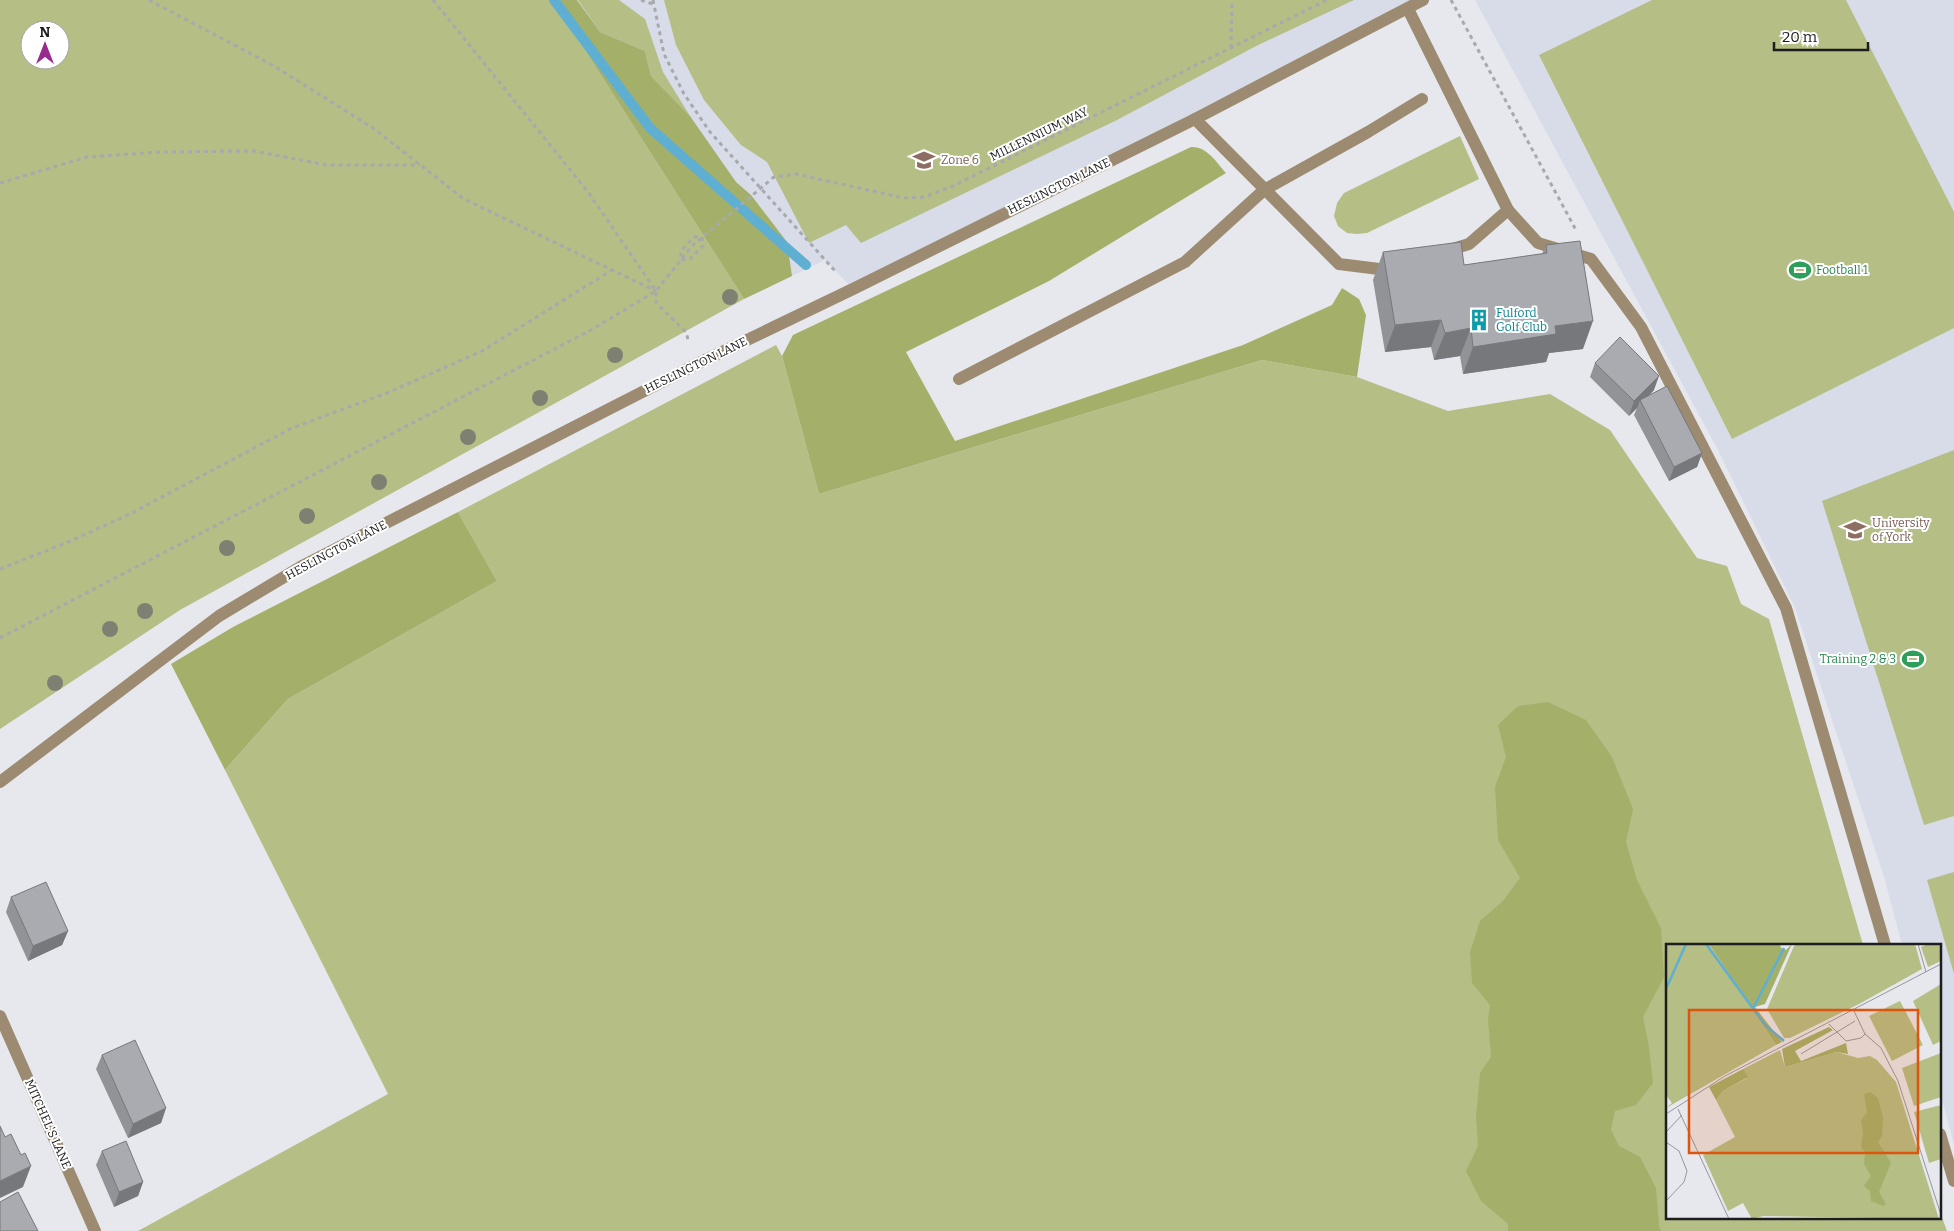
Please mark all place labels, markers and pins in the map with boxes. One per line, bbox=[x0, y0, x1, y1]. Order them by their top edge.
school or university icon: Zone 6 bbox=[911, 147, 937, 173]
place label: Zone 6 bbox=[941, 153, 979, 167]
sports icon: Football 1 bbox=[1787, 257, 1813, 283]
place label: Football 1 bbox=[1816, 263, 1868, 277]
place label: Fulford Golf Club bbox=[1496, 306, 1547, 334]
building icon: Fulford Golf Club bbox=[1466, 307, 1492, 333]
place label: University of York bbox=[1872, 516, 1930, 544]
school or university icon: University of York bbox=[1842, 517, 1868, 543]
sports icon: Training 2 & 3 bbox=[1900, 646, 1926, 672]
place label: Training 2 & 3 bbox=[1820, 652, 1896, 666]

